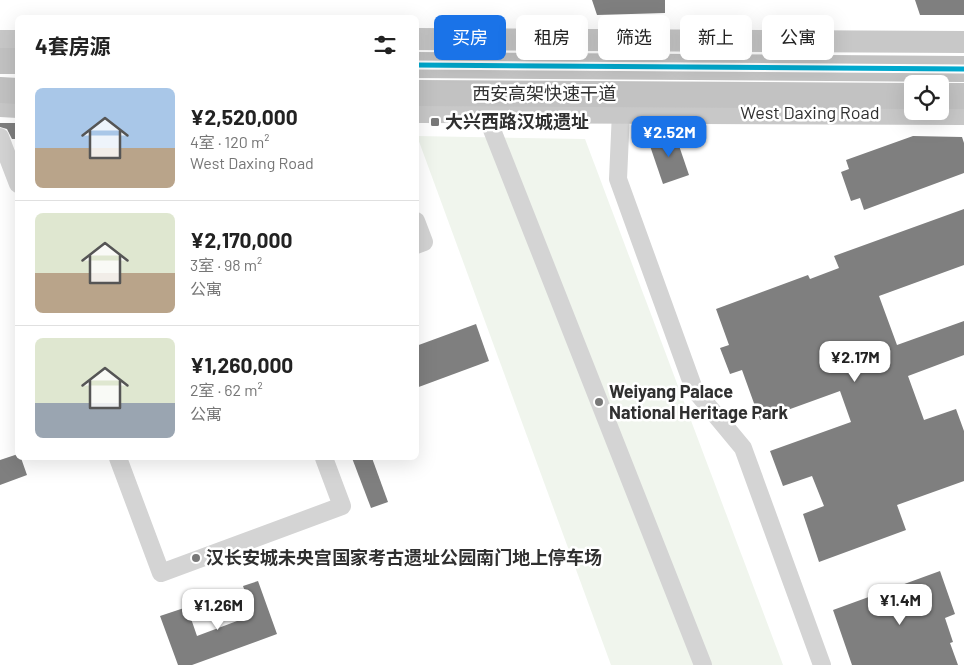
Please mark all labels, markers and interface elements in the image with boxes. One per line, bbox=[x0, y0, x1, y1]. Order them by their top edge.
chip: 买房 bbox=[434, 15, 506, 60]
chip: 租房 bbox=[516, 15, 588, 60]
chip: 筛选 bbox=[598, 15, 670, 60]
chip: 新上 bbox=[680, 15, 752, 60]
chip: 公寓 bbox=[762, 15, 834, 60]
icon: filters bbox=[371, 31, 399, 59]
text: 4套房源 bbox=[35, 33, 111, 58]
map controls bbox=[904, 75, 949, 120]
button: locate bbox=[904, 75, 949, 120]
street label: 西安高架快速干道 bbox=[472, 82, 616, 104]
street label: West Daxing Road bbox=[740, 101, 880, 123]
text: ¥2,520,000 bbox=[190, 104, 298, 129]
icon: home bbox=[75, 108, 135, 168]
place label: 大兴西路汉城遗址 bbox=[445, 110, 589, 132]
marker: 大兴西路汉城遗址 bbox=[429, 116, 441, 128]
pin: ¥2.52M bbox=[628, 116, 710, 158]
text: ¥2.52M bbox=[642, 122, 696, 141]
text: 4室 · 120 m² bbox=[190, 132, 269, 151]
text: West Daxing Road bbox=[190, 153, 314, 172]
text: ¥2,170,000 bbox=[190, 227, 292, 252]
icon: home bbox=[75, 233, 135, 293]
text: 3室 · 98 m² bbox=[190, 255, 262, 274]
text: 公寓 bbox=[190, 279, 222, 298]
pin: ¥2.17M bbox=[814, 340, 896, 383]
text: ¥2.17M bbox=[830, 347, 880, 366]
text: ¥1,260,000 bbox=[190, 352, 293, 377]
icon: home bbox=[75, 358, 135, 418]
text: 2室 · 62 m² bbox=[190, 380, 263, 399]
place label: Weiyang Palace National Heritage Park bbox=[609, 380, 788, 423]
marker: Weiyang Palace National Heritage Park bbox=[593, 396, 605, 408]
text: 公寓 bbox=[190, 404, 222, 423]
place label: 汉长安城未央宫国家考古遗址公园南门地上停车场 bbox=[206, 546, 602, 568]
marker: 汉长安城未央宫国家考古遗址公园南门地上停车场 bbox=[190, 552, 202, 564]
pin: ¥1.4M bbox=[865, 584, 935, 626]
pin: ¥1.26M bbox=[177, 588, 259, 631]
text: ¥1.4M bbox=[879, 590, 921, 609]
text: ¥1.26M bbox=[193, 595, 243, 614]

